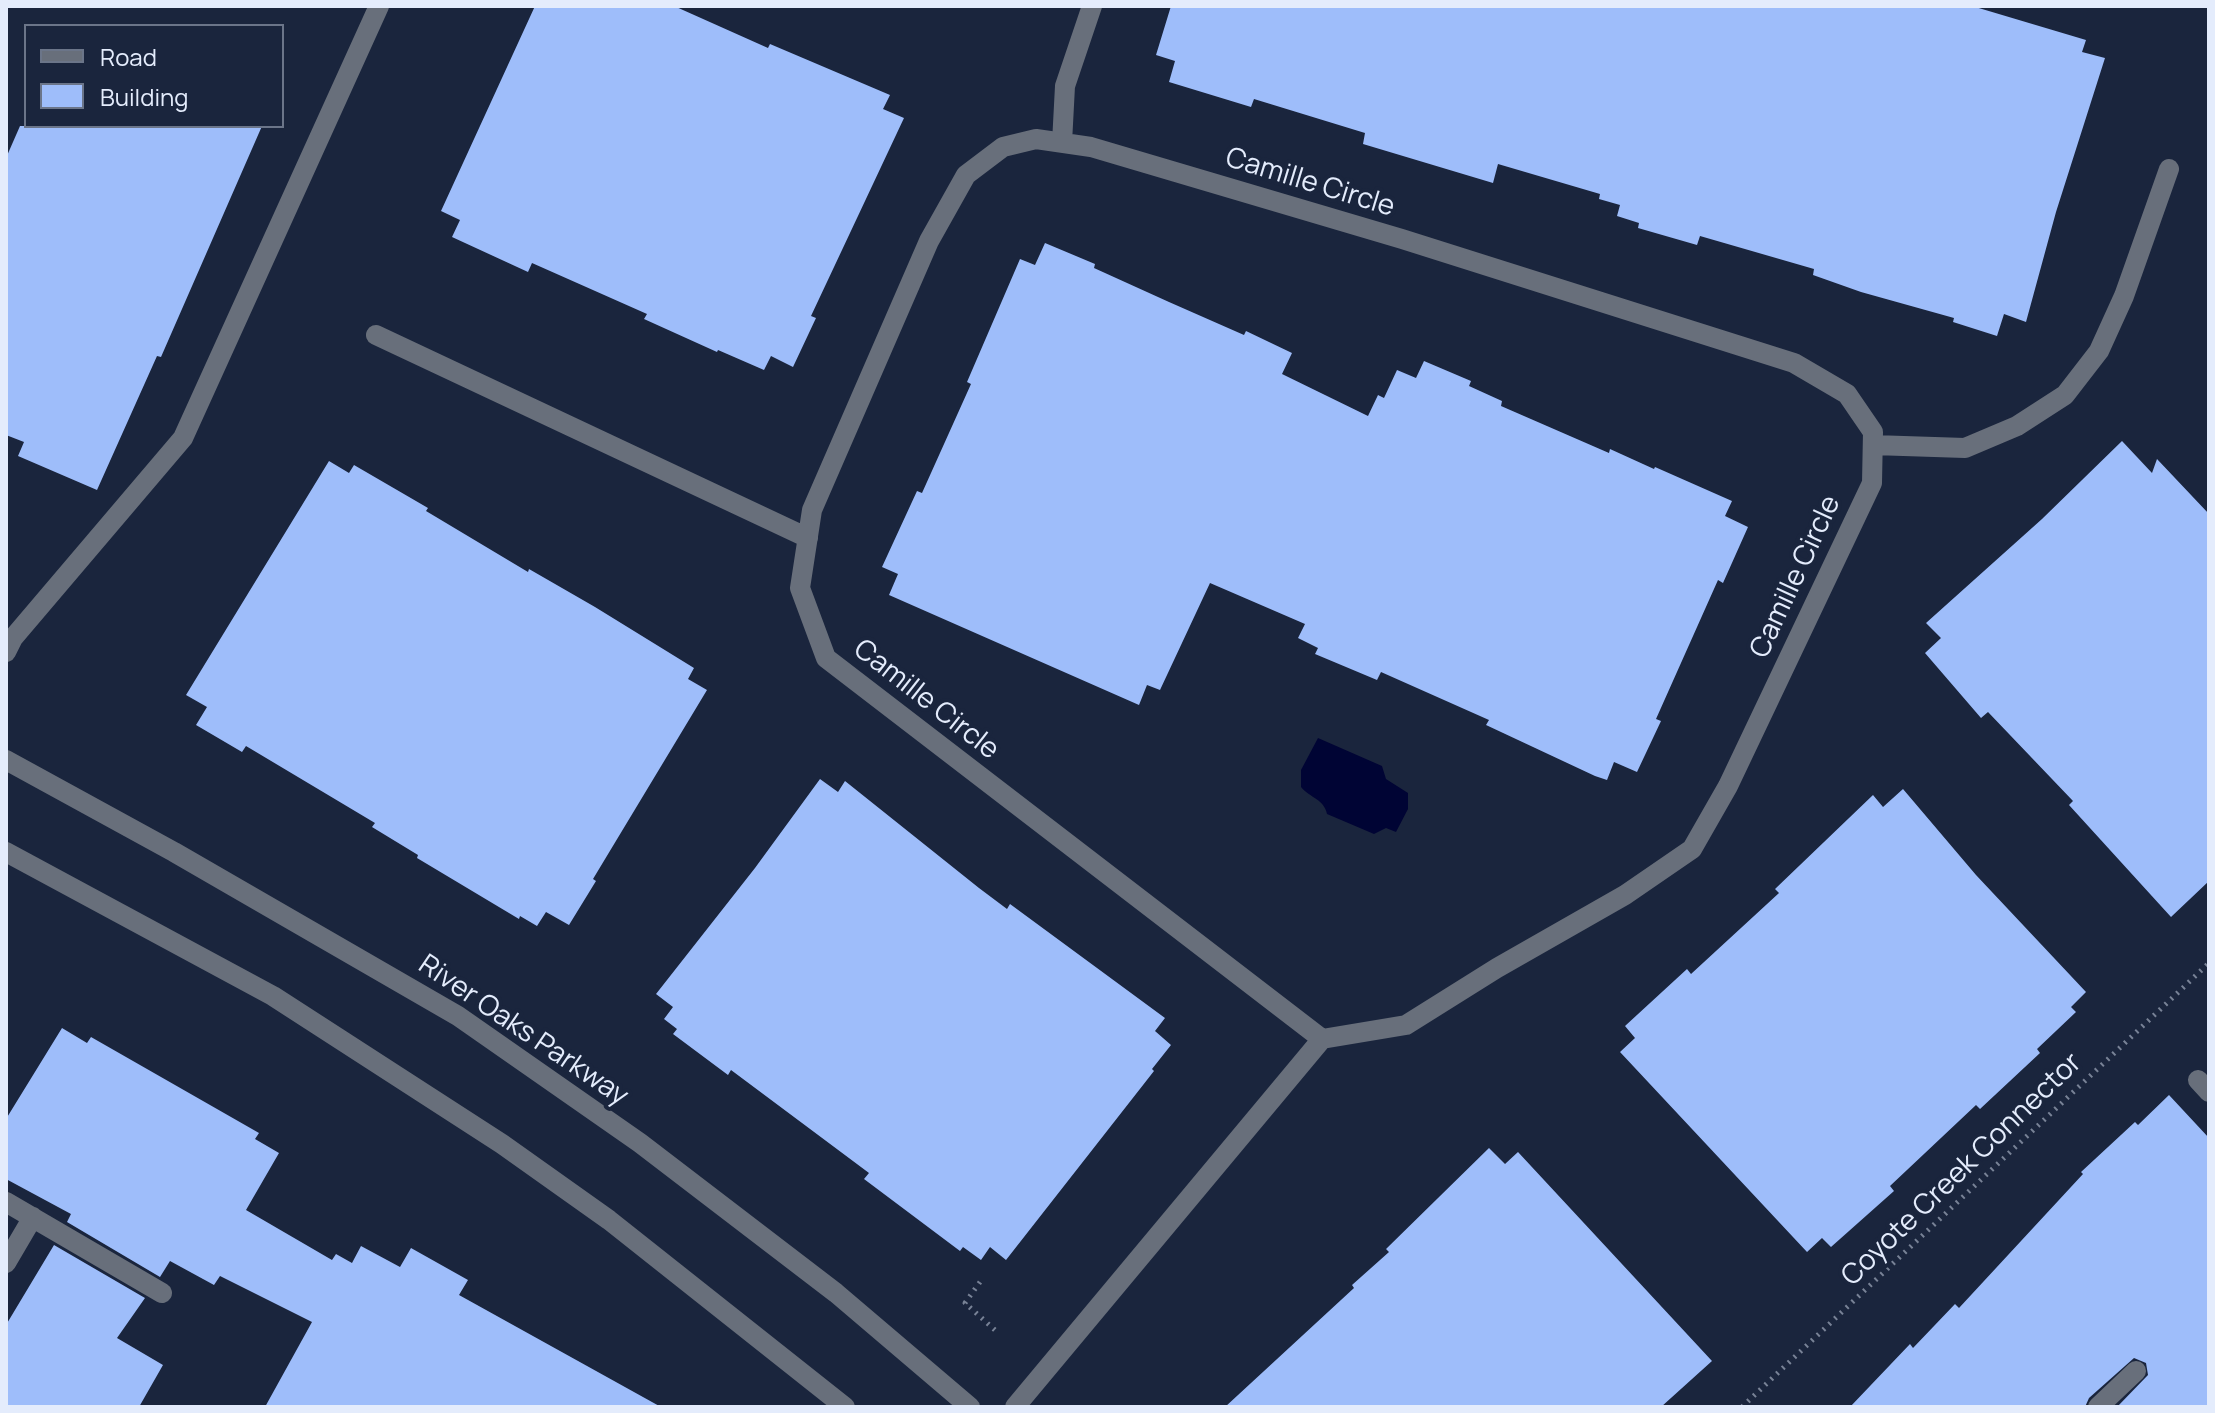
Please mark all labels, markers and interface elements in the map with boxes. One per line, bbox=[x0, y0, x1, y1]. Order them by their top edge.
legend bbox=[24, 24, 284, 128]
text: Road bbox=[100, 40, 157, 73]
text: Building bbox=[100, 80, 188, 113]
street label: Camille Circle bbox=[1221, 141, 1399, 225]
street label: Camille Circle bbox=[1744, 490, 1848, 664]
street label: Camille Circle bbox=[847, 633, 1005, 767]
street label: River Oaks Parkway bbox=[412, 948, 634, 1114]
street label: Coyote Creek Connector bbox=[1835, 1047, 2089, 1293]

